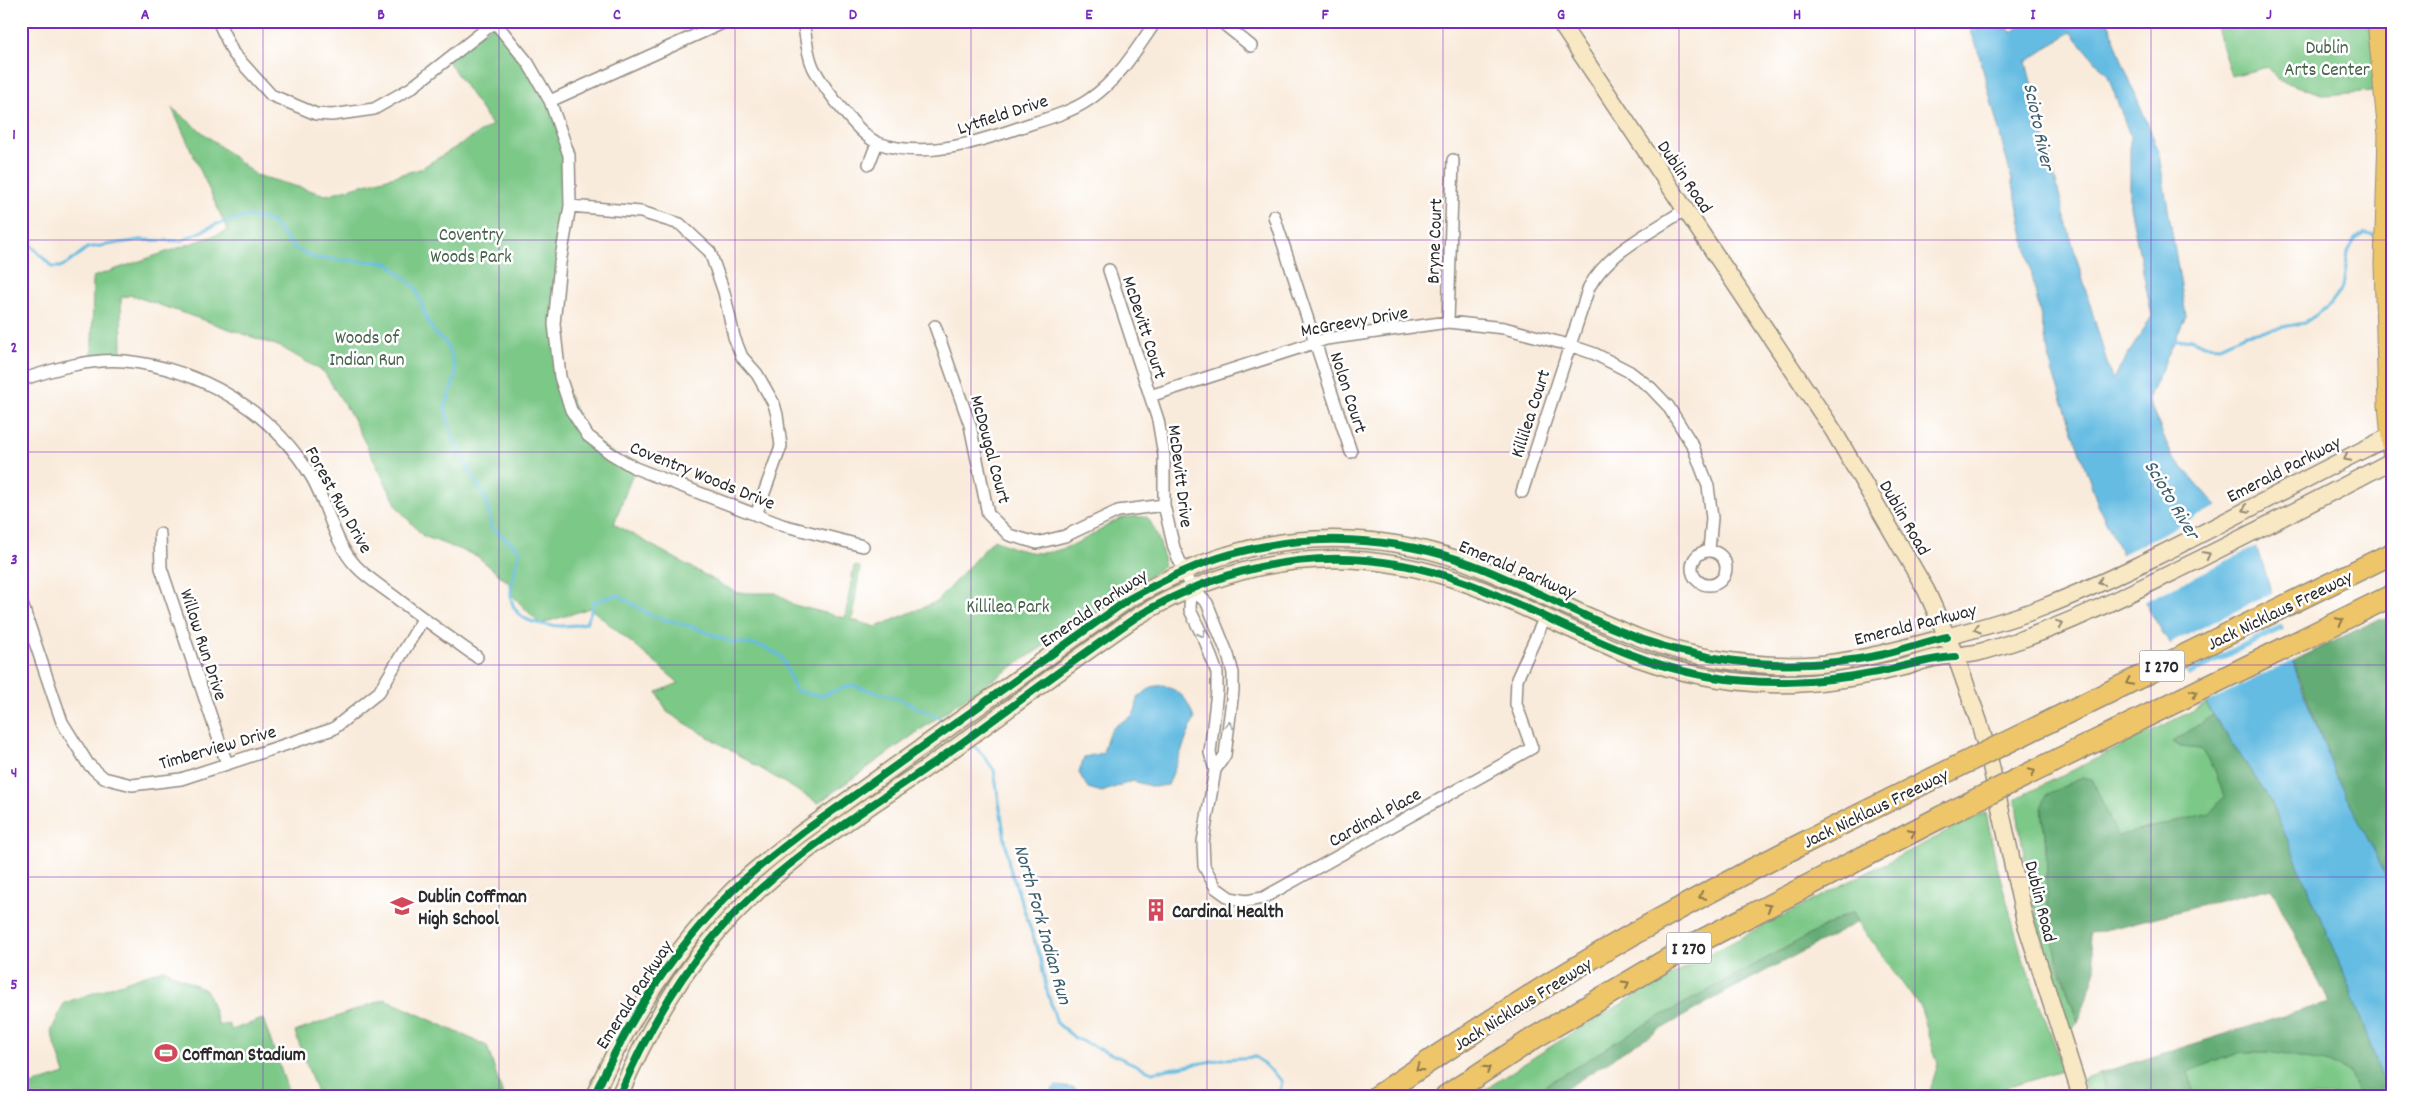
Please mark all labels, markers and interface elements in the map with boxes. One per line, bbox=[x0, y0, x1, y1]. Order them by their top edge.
text: A bbox=[141, 4, 150, 27]
text: B bbox=[377, 4, 385, 27]
text: C bbox=[613, 4, 621, 27]
text: D bbox=[849, 4, 858, 27]
text: E bbox=[1085, 4, 1093, 27]
text: F bbox=[1321, 4, 1329, 27]
text: G bbox=[1557, 4, 1565, 27]
text: H bbox=[1793, 4, 1801, 27]
text: I bbox=[2031, 4, 2037, 27]
text: J bbox=[2266, 4, 2272, 27]
park label: Dublin Arts Center bbox=[2284, 36, 2370, 85]
water label: Scioto River bbox=[2014, 81, 2060, 175]
street label: Lytfield Drive bbox=[954, 89, 1052, 144]
text: 1 bbox=[12, 124, 16, 147]
street label: Dublin Road bbox=[1649, 136, 1717, 220]
street label: Bryne Court bbox=[1422, 198, 1451, 284]
park label: Coventry Woods Park bbox=[430, 223, 512, 272]
street label: McDevitt Court bbox=[1113, 273, 1172, 383]
street label: McGreevy Drive bbox=[1299, 301, 1410, 346]
park label: Woods of Indian Run bbox=[329, 326, 405, 375]
text: 2 bbox=[11, 337, 18, 360]
street label: Nolon Court bbox=[1321, 349, 1372, 437]
street label: Killilea Court bbox=[1505, 367, 1559, 462]
street label: McDougal Court bbox=[961, 393, 1016, 507]
street label: McDevitt Drive bbox=[1159, 424, 1198, 529]
street label: Emerald Parkway bbox=[2223, 431, 2347, 512]
street label: Coventry Woods Drive bbox=[625, 436, 778, 519]
street label: Forest Run Drive bbox=[296, 442, 378, 559]
one-way arrow bbox=[2344, 452, 2353, 462]
water label: Scioto River bbox=[2136, 456, 2206, 548]
street label: Dublin Road bbox=[1871, 476, 1935, 561]
one-way arrow bbox=[2242, 503, 2251, 514]
street label: Emerald Parkway bbox=[1454, 534, 1580, 608]
text: 3 bbox=[10, 549, 18, 572]
one-way arrow bbox=[2202, 551, 2211, 561]
street label: Emerald Parkway bbox=[1036, 564, 1155, 656]
street label: Jack Nicklaus Freeway bbox=[2203, 565, 2358, 659]
one-way arrow bbox=[2097, 576, 2106, 587]
street label: Willow Run Drive bbox=[171, 586, 232, 704]
park label: Killilea Park bbox=[966, 595, 1050, 622]
street label: Emerald Parkway bbox=[1852, 598, 1980, 655]
one-way arrow bbox=[2334, 617, 2343, 627]
one-way arrow bbox=[2055, 620, 2064, 630]
one-way arrow bbox=[1974, 623, 1982, 633]
one-way arrow bbox=[1196, 629, 1206, 638]
road number: I 270 bbox=[2140, 650, 2184, 681]
one-way arrow bbox=[2125, 676, 2134, 686]
one-way arrow bbox=[2189, 689, 2198, 699]
street label: Timberview Drive bbox=[156, 720, 280, 779]
one-way arrow bbox=[1223, 720, 1233, 729]
text: 4 bbox=[11, 762, 17, 785]
street label: Jack Nicklaus Freeway bbox=[1799, 763, 1954, 857]
one-way arrow bbox=[2027, 768, 2036, 779]
street label: Cardinal Place bbox=[1324, 782, 1427, 856]
one-way arrow bbox=[1907, 828, 1916, 838]
water label: North Fork Indian Run bbox=[1005, 842, 1077, 1009]
street label: Dublin Road bbox=[2015, 858, 2062, 945]
place label: Dublin Coffman High School bbox=[418, 885, 527, 934]
one-way arrow bbox=[1698, 890, 1707, 900]
school or university icon: Dublin Coffman High School bbox=[389, 893, 415, 919]
building icon: Cardinal Health bbox=[1143, 897, 1169, 923]
place label: Cardinal Health bbox=[1172, 900, 1284, 927]
one-way arrow bbox=[1763, 903, 1772, 913]
road number: I 270 bbox=[1666, 932, 1712, 964]
street label: Emerald Parkway bbox=[591, 936, 681, 1056]
street label: Jack Nicklaus Freeway bbox=[1449, 952, 1599, 1060]
text: 5 bbox=[10, 974, 18, 997]
one-way arrow bbox=[1620, 981, 1629, 991]
sports icon: Coffman Stadium bbox=[153, 1040, 179, 1066]
place label: Coffman Stadium bbox=[182, 1043, 306, 1070]
one-way arrow bbox=[1415, 1062, 1424, 1071]
one-way arrow bbox=[1481, 1066, 1491, 1075]

